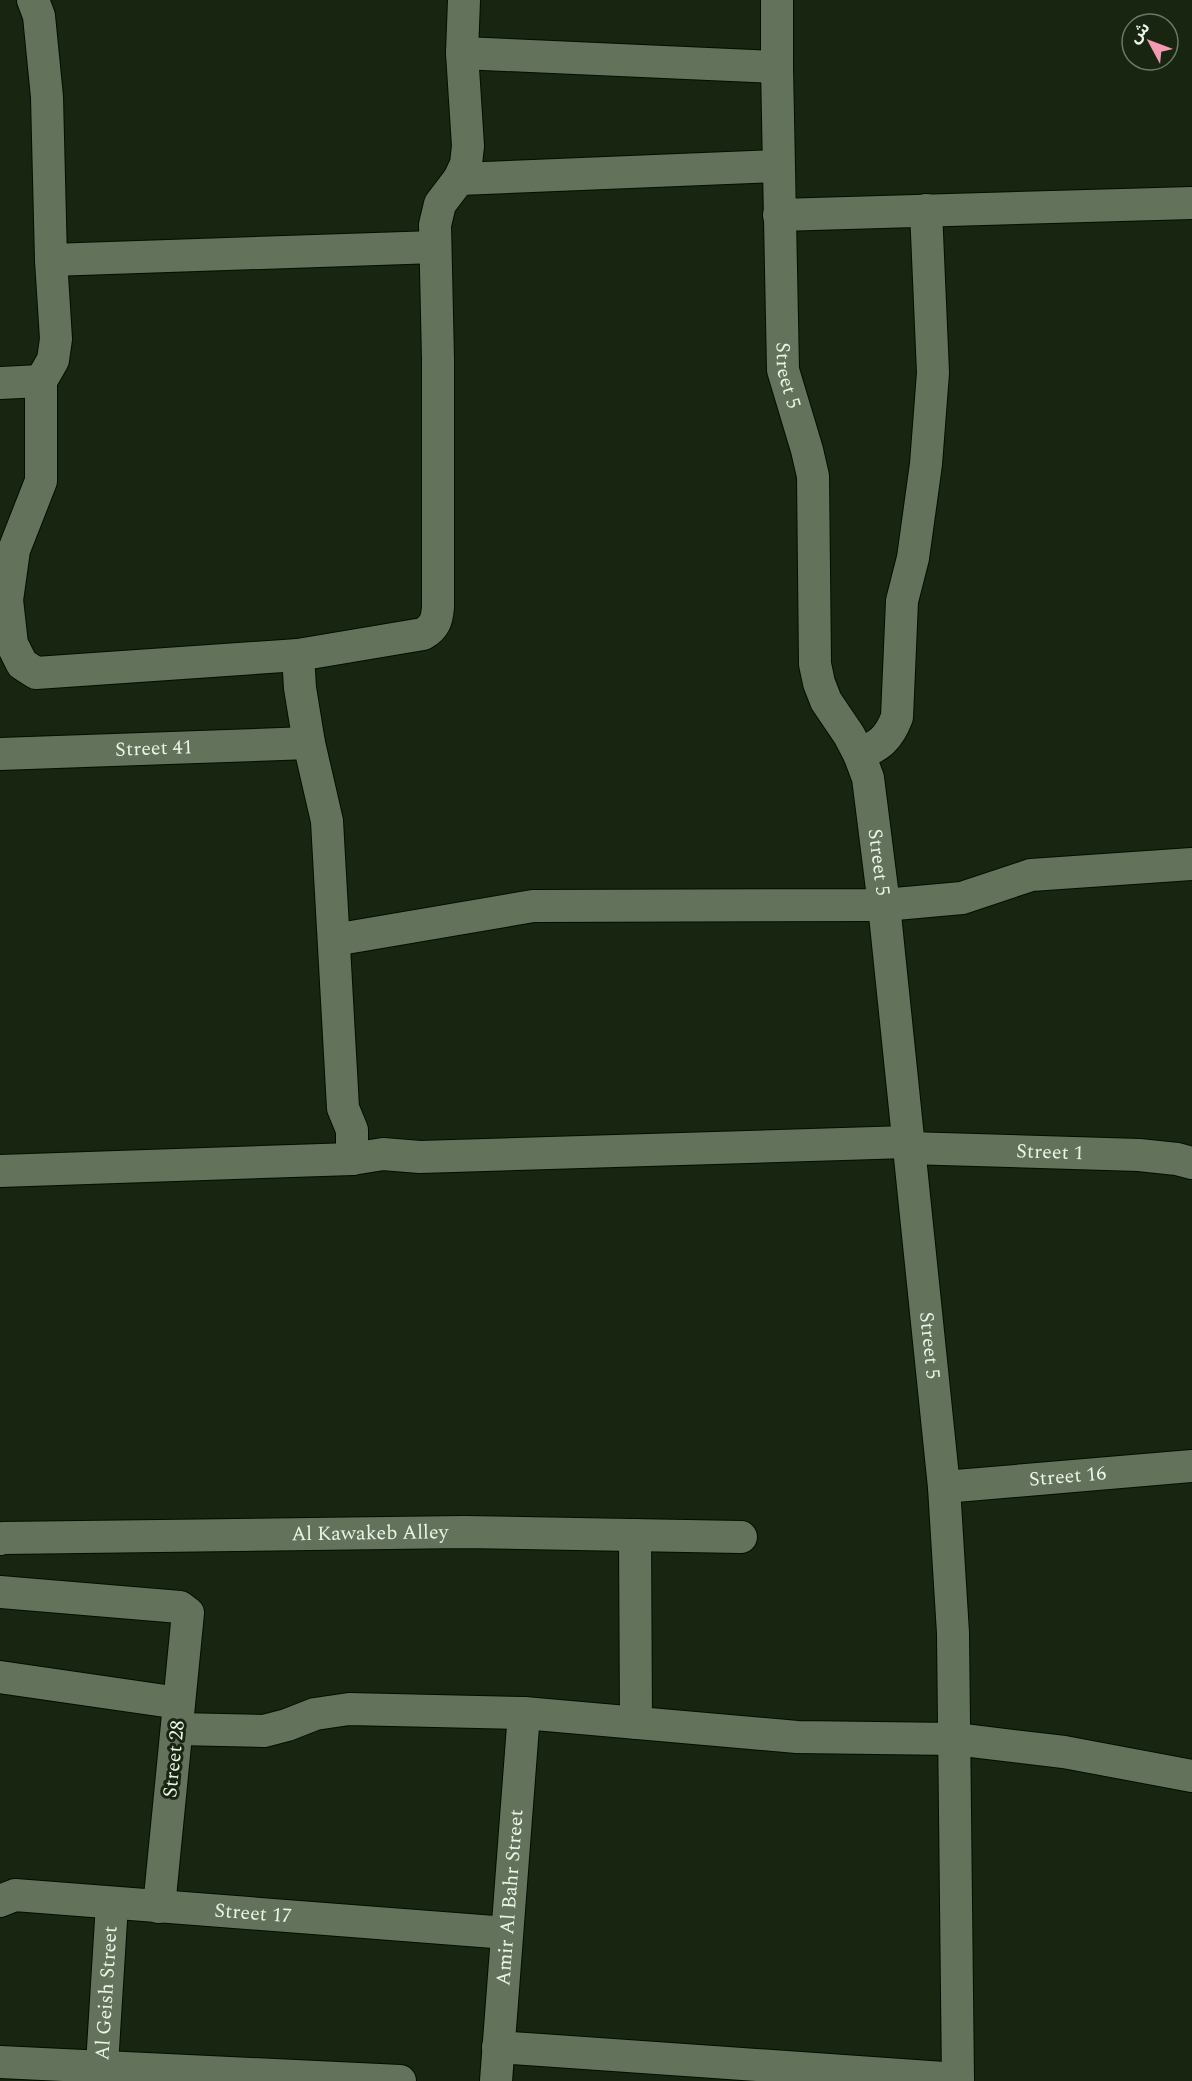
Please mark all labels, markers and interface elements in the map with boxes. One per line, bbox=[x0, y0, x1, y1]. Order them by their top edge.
north arrow bbox=[1120, 12, 1180, 72]
text: ش bbox=[1123, 17, 1156, 49]
street label: Street 5 bbox=[767, 342, 809, 412]
street label: Street 41 bbox=[115, 732, 193, 765]
street label: Street 5 bbox=[860, 827, 898, 898]
street label: Street 1 bbox=[1016, 1136, 1084, 1168]
street label: Street 5 bbox=[911, 1310, 948, 1381]
street label: Street 16 bbox=[1028, 1458, 1107, 1495]
street label: Al Kawakeb Alley bbox=[291, 1517, 450, 1549]
street label: Street 28 bbox=[155, 1719, 193, 1799]
street label: Amir Al Bahr Street bbox=[488, 1808, 532, 1987]
street label: Street 17 bbox=[213, 1895, 293, 1931]
street label: Al Geish Street bbox=[87, 1925, 126, 2061]

